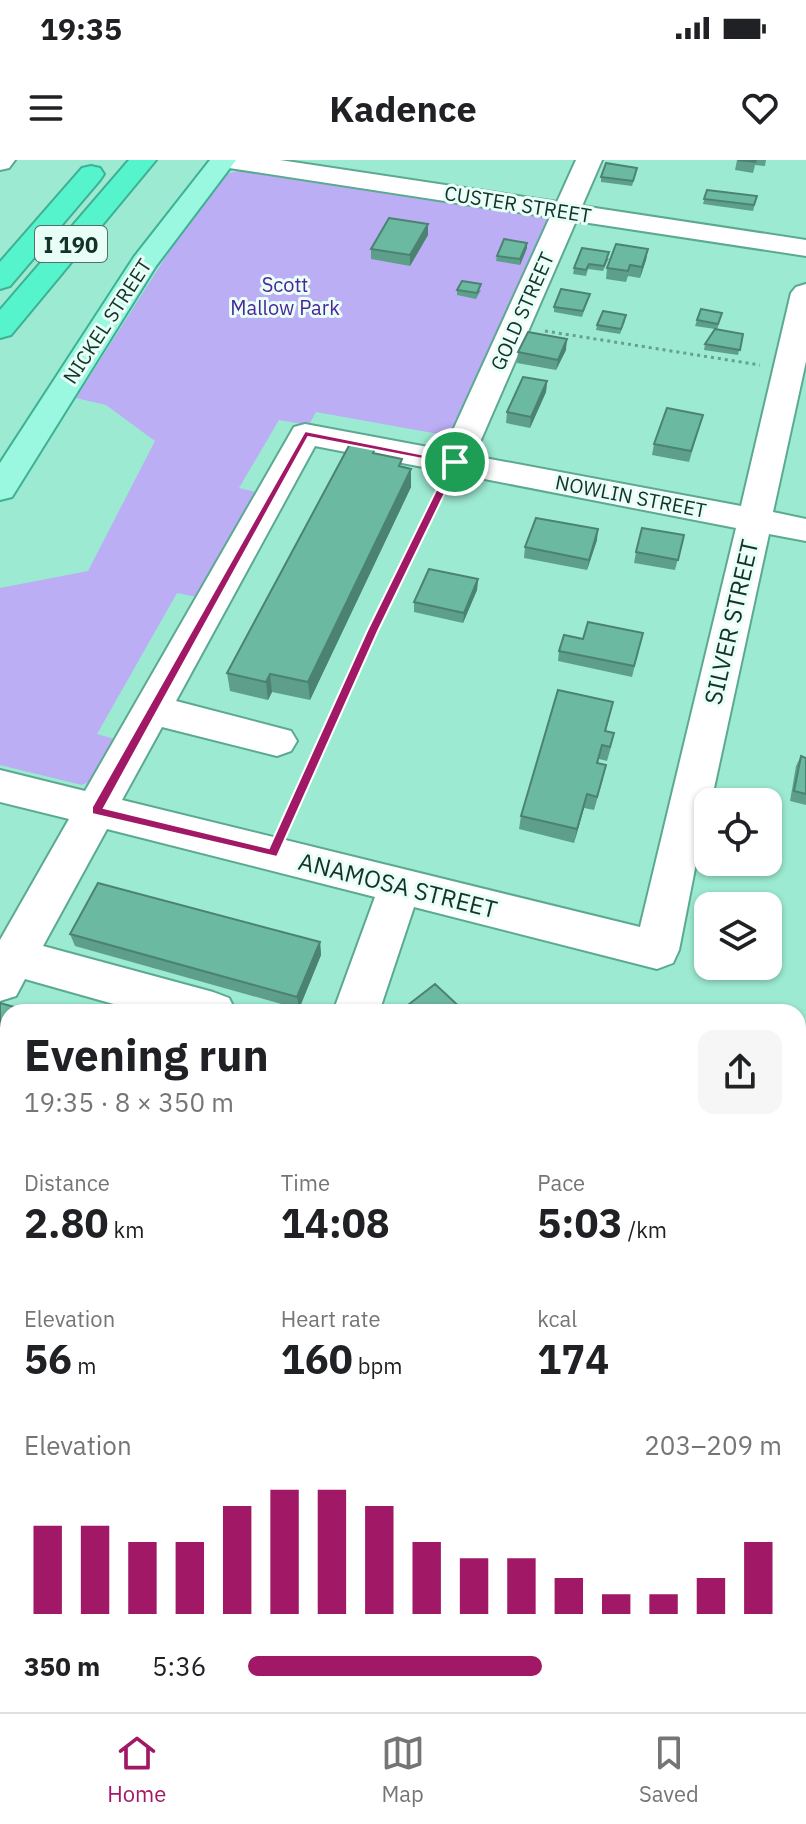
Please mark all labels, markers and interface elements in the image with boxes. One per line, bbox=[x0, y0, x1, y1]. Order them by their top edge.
text: 19:35 bbox=[40, 9, 122, 48]
text: Kadence bbox=[329, 85, 477, 132]
icon: menu bbox=[24, 86, 68, 130]
icon: heart bbox=[738, 86, 782, 130]
street label: CUSTER STREET bbox=[443, 179, 593, 229]
road number: I 190 bbox=[35, 226, 107, 262]
street label: GOLD STREET bbox=[484, 248, 560, 374]
street label: NICKEL STREET bbox=[56, 253, 158, 389]
park label: Scott Mallow Park bbox=[230, 271, 340, 321]
pin bbox=[421, 428, 489, 496]
icon: arrive bbox=[433, 440, 477, 484]
street label: NOWLIN STREET bbox=[553, 468, 709, 524]
street label: SILVER STREET bbox=[696, 536, 766, 708]
map controls bbox=[694, 788, 782, 980]
button: locate bbox=[694, 788, 782, 876]
street label: ANAMOSA STREET bbox=[295, 845, 501, 925]
button: layers bbox=[694, 892, 782, 980]
text: Evening run bbox=[24, 1026, 269, 1083]
button: share bbox=[698, 1030, 782, 1114]
text: 19:35 · 8 × 350 m bbox=[24, 1085, 234, 1119]
text: Distance bbox=[24, 1168, 110, 1197]
text: Time bbox=[281, 1168, 330, 1197]
text: Pace bbox=[537, 1168, 585, 1197]
text: 2.80 bbox=[24, 1197, 108, 1249]
text: 14:08 bbox=[281, 1197, 390, 1249]
text: 5:03 bbox=[537, 1197, 623, 1249]
text: km bbox=[108, 1215, 144, 1244]
text: /km bbox=[623, 1215, 667, 1244]
text: Elevation bbox=[24, 1304, 115, 1333]
text: Heart rate bbox=[281, 1304, 381, 1333]
text: kcal bbox=[537, 1304, 577, 1333]
text: 56 bbox=[24, 1333, 72, 1385]
text: 160 bbox=[281, 1333, 353, 1385]
text: 174 bbox=[537, 1333, 609, 1385]
text: m bbox=[72, 1351, 96, 1380]
text: bpm bbox=[353, 1351, 403, 1380]
text: Elevation bbox=[24, 1428, 132, 1462]
text: 203–209 m bbox=[644, 1428, 782, 1462]
text: 350 m bbox=[24, 1649, 100, 1683]
text: 5:36 bbox=[152, 1649, 206, 1683]
tab: Home bbox=[107, 1731, 166, 1808]
tab: Map bbox=[381, 1731, 425, 1808]
tab: Saved bbox=[639, 1731, 699, 1808]

